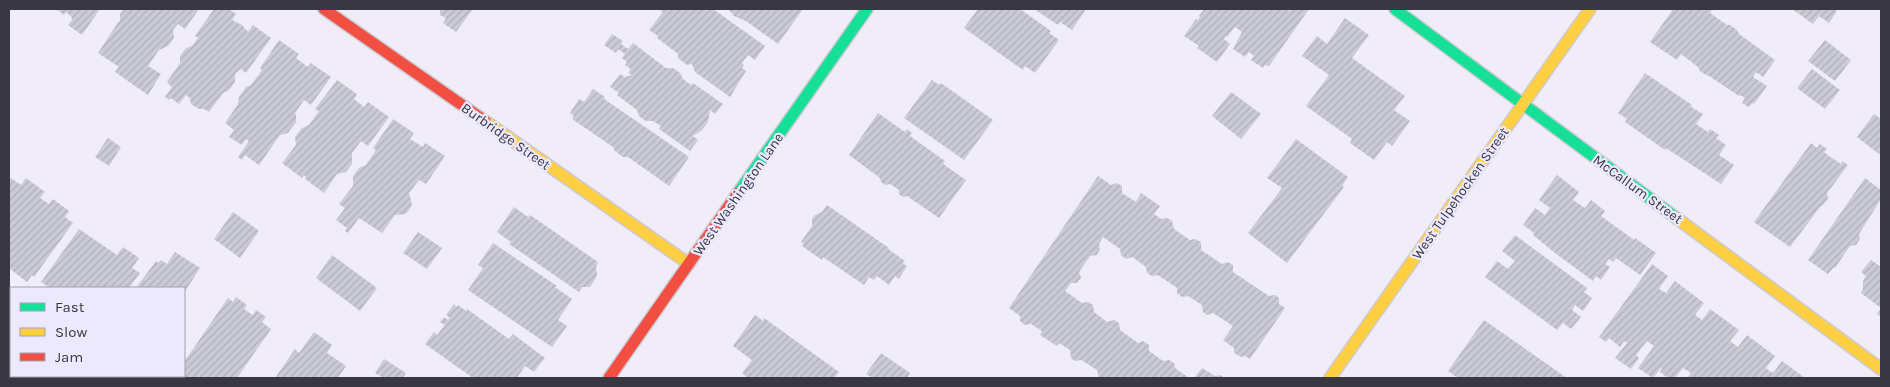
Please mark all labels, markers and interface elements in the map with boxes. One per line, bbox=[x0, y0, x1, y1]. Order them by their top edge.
street label: Burbridge Street bbox=[458, 99, 554, 173]
street label: West Tulpehocken Street bbox=[1408, 124, 1513, 263]
street label: West Washington Lane bbox=[690, 130, 787, 259]
street label: McCallum Street bbox=[1590, 151, 1686, 228]
legend bbox=[10, 287, 185, 377]
text: Fast bbox=[55, 298, 85, 316]
text: Slow bbox=[55, 323, 87, 341]
text: Jam bbox=[55, 348, 83, 366]

